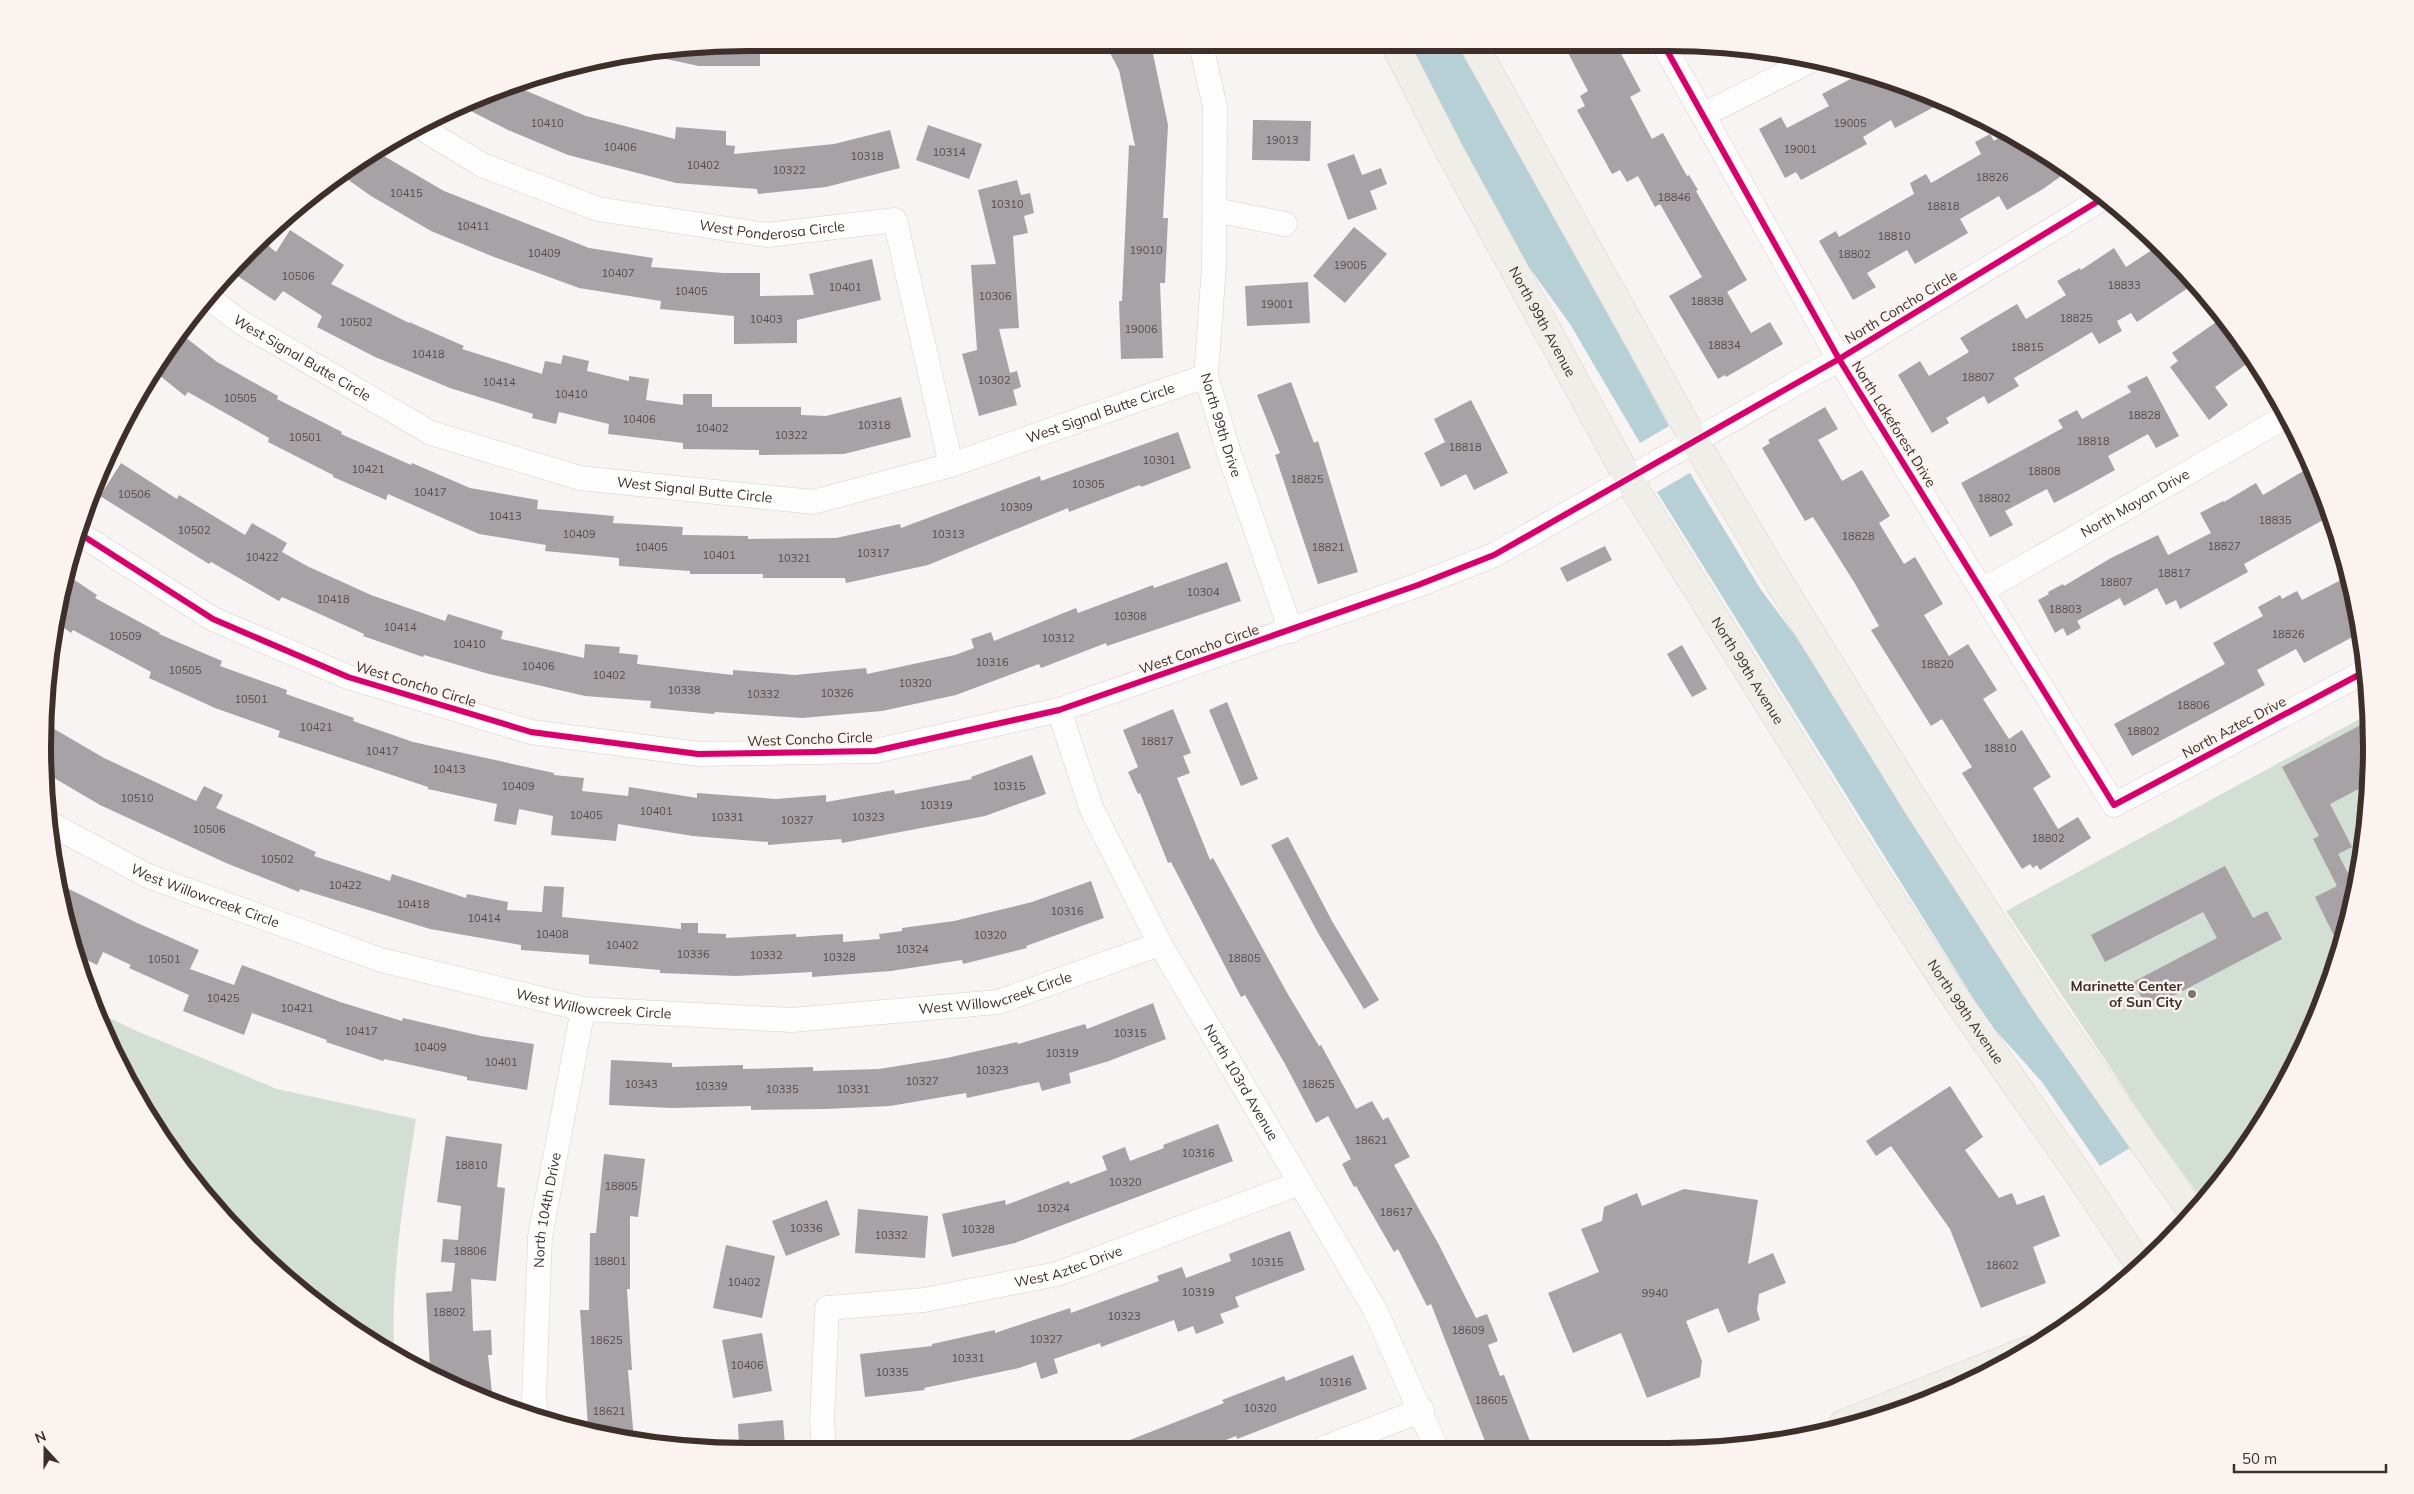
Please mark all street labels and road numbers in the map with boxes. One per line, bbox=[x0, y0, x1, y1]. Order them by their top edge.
street label: West Ponderosa Circle bbox=[698, 216, 846, 244]
street label: North 99th Avenue bbox=[1505, 263, 1580, 380]
street label: North Concho Circle bbox=[1841, 266, 1961, 348]
street label: West Signal Butte Circle bbox=[230, 311, 374, 405]
street label: North Lakeforest Drive bbox=[1848, 357, 1940, 491]
street label: North 99th Drive bbox=[1197, 371, 1246, 480]
street label: West Signal Butte Circle bbox=[1024, 379, 1177, 447]
street label: North Mayan Drive bbox=[2077, 465, 2193, 541]
street label: West Signal Butte Circle bbox=[616, 473, 773, 507]
street label: North 99th Avenue bbox=[1708, 614, 1788, 728]
street label: West Concho Circle bbox=[1137, 620, 1261, 678]
street label: West Concho Circle bbox=[353, 657, 479, 711]
street label: North Aztec Drive bbox=[2179, 692, 2289, 762]
street label: West Concho Circle bbox=[747, 728, 873, 750]
street label: West Willowcreek Circle bbox=[128, 859, 282, 932]
street label: North 99th Avenue bbox=[1924, 956, 2008, 1068]
street label: West Willowcreek Circle bbox=[918, 967, 1074, 1018]
street label: West Willowcreek Circle bbox=[514, 984, 672, 1023]
street label: North 103rd Avenue bbox=[1200, 1021, 1282, 1144]
street label: North 104th Drive bbox=[530, 1151, 565, 1268]
street label: West Aztec Drive bbox=[1013, 1241, 1125, 1291]

